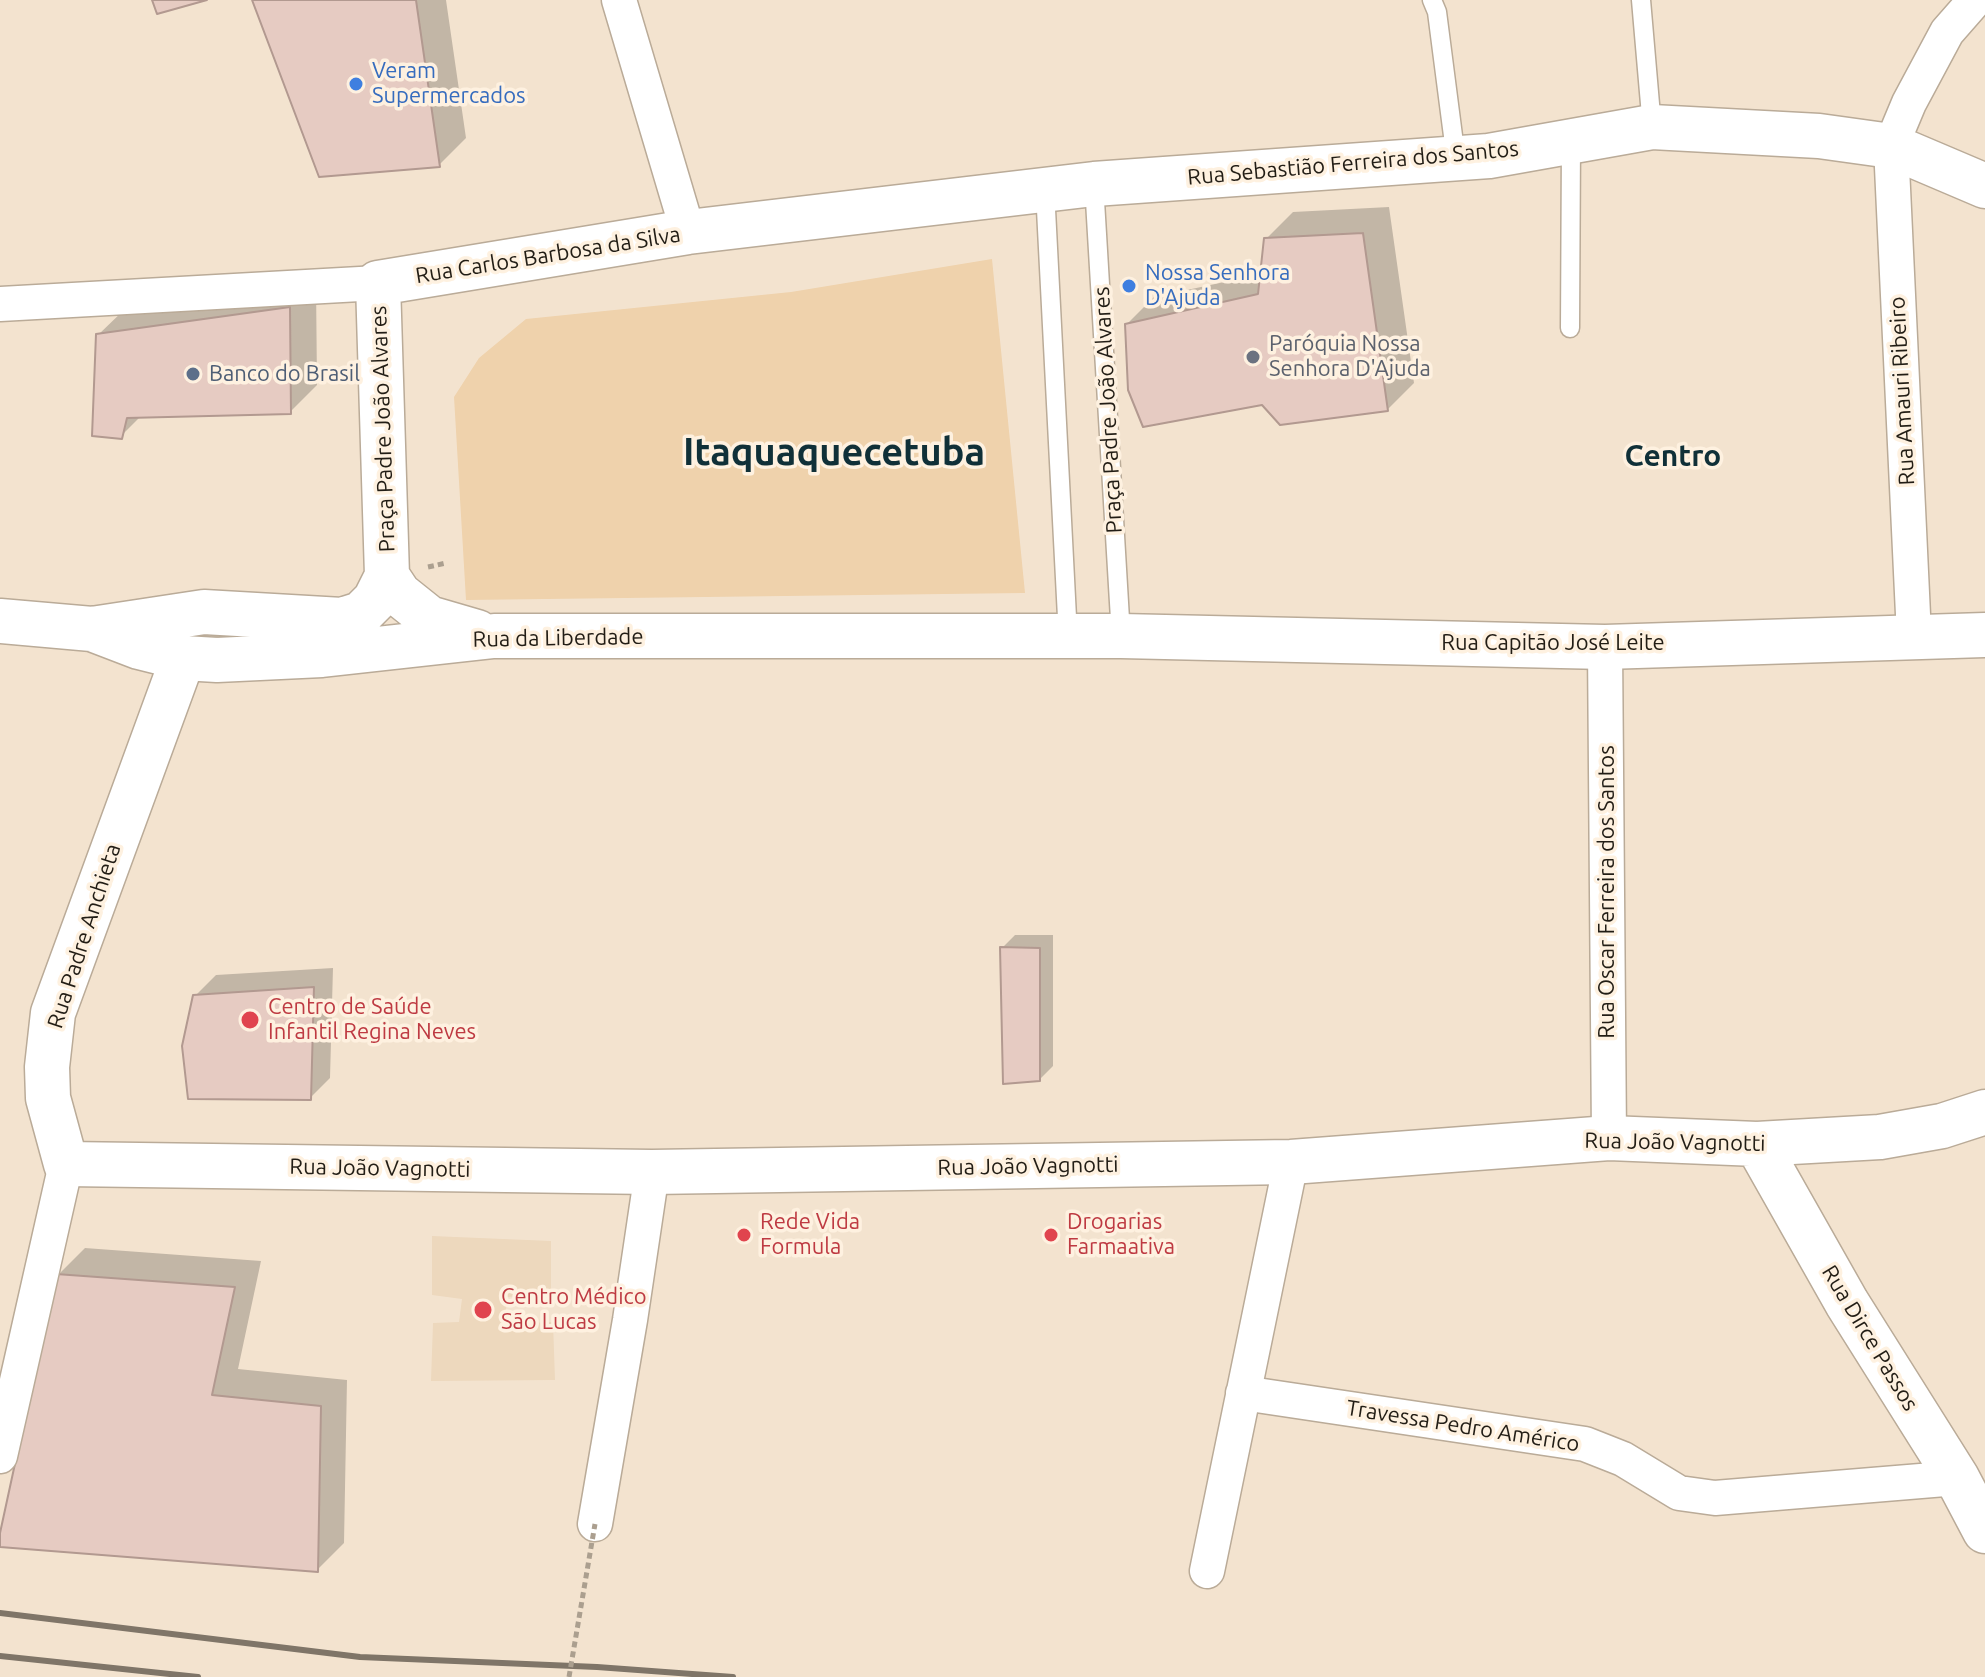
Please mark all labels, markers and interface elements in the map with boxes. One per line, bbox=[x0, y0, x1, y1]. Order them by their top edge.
place label: Veram Supermercados bbox=[372, 58, 526, 110]
marker: Veram Supermercados bbox=[347, 75, 365, 93]
street label: Rua Sebastião Ferreira dos Santos bbox=[1186, 135, 1520, 191]
street label: Rua Carlos Barbosa da Silva bbox=[414, 221, 682, 289]
place label: Nossa Senhora D'Ajuda bbox=[1145, 260, 1290, 312]
marker: Nossa Senhora D'Ajuda bbox=[1120, 277, 1138, 295]
street label: Praça Padre João Alvares bbox=[1088, 286, 1128, 534]
street label: Rua Amauri Ribeiro bbox=[1884, 296, 1920, 486]
street label: Praça Padre João Alvares bbox=[365, 305, 401, 553]
place label: Paróquia Nossa Senhora D'Ajuda bbox=[1269, 331, 1431, 382]
marker: Paróquia Nossa Senhora D'Ajuda bbox=[1244, 348, 1262, 366]
place label: Banco do Brasil bbox=[209, 361, 360, 387]
marker: Banco do Brasil bbox=[184, 365, 202, 383]
district label: Itaquaquecetuba bbox=[683, 429, 985, 475]
district label: Centro bbox=[1625, 438, 1721, 474]
street label: Rua da Liberdade bbox=[472, 623, 644, 653]
street label: Rua Capitão José Leite bbox=[1441, 630, 1665, 656]
street label: Rua Oscar Ferreira dos Santos bbox=[1594, 745, 1620, 1039]
street label: Rua Padre Anchieta bbox=[42, 840, 126, 1032]
place label: Centro de Saúde Infantil Regina Neves bbox=[268, 994, 476, 1046]
marker: Centro de Saúde Infantil Regina Neves bbox=[239, 1009, 261, 1031]
street label: Rua João Vagnotti bbox=[1584, 1127, 1766, 1157]
street label: Rua João Vagnotti bbox=[937, 1151, 1119, 1181]
street label: Rua João Vagnotti bbox=[289, 1153, 471, 1183]
place label: Rede Vida Formula bbox=[760, 1209, 860, 1260]
place label: Drogarias Farmaativa bbox=[1067, 1209, 1175, 1260]
marker: Rede Vida Formula bbox=[735, 1226, 753, 1244]
marker: Drogarias Farmaativa bbox=[1042, 1226, 1060, 1244]
street label: Rua Dirce Passos bbox=[1816, 1261, 1924, 1415]
place label: Centro Médico São Lucas bbox=[501, 1284, 647, 1336]
marker: Centro Médico São Lucas bbox=[472, 1299, 494, 1321]
street label: Travessa Pedro Américo bbox=[1345, 1395, 1581, 1457]

